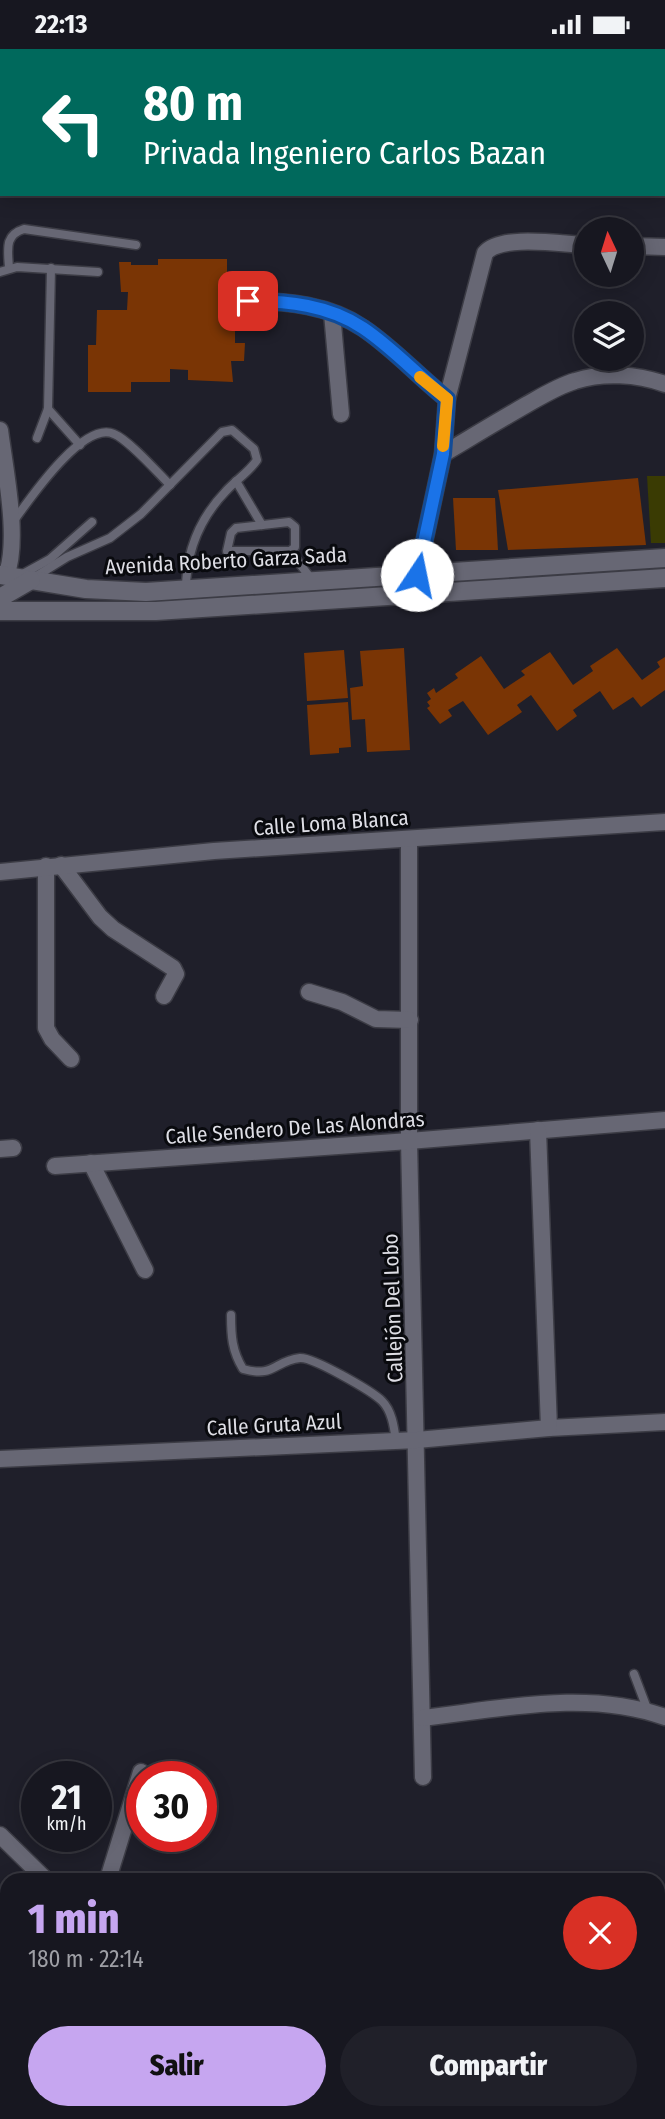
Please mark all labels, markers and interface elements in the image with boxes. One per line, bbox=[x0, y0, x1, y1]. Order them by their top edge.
text: 22:13 bbox=[35, 9, 87, 40]
text: 80 m bbox=[143, 74, 243, 133]
icon: left bbox=[28, 77, 119, 168]
text: Privada Ingeniero Carlos Bazan bbox=[143, 134, 546, 172]
north arrow bbox=[574, 217, 644, 287]
map controls bbox=[574, 217, 644, 371]
pin bbox=[218, 271, 278, 331]
icon: arrive bbox=[229, 282, 267, 320]
button: layers bbox=[574, 301, 644, 371]
position arrow bbox=[380, 538, 454, 612]
street label: Avenida Roberto Garza Sada bbox=[104, 542, 348, 580]
street label: Calle Loma Blanca bbox=[253, 805, 409, 841]
street label: Calle Sendero De Las Alondras bbox=[165, 1106, 425, 1150]
street label: Callejón Del Lobo bbox=[377, 1233, 409, 1383]
street label: Calle Gruta Azul bbox=[206, 1408, 342, 1442]
speed limit sign: 30 bbox=[126, 1761, 217, 1852]
text: 21 bbox=[51, 1776, 82, 1818]
text: km/h bbox=[46, 1813, 87, 1835]
text: 1 min bbox=[28, 1894, 119, 1944]
button: close bbox=[563, 1896, 637, 1970]
text: 180 m · 22:14 bbox=[28, 1945, 144, 1973]
button: Salir bbox=[28, 2026, 326, 2106]
button: Compartir bbox=[340, 2026, 637, 2106]

